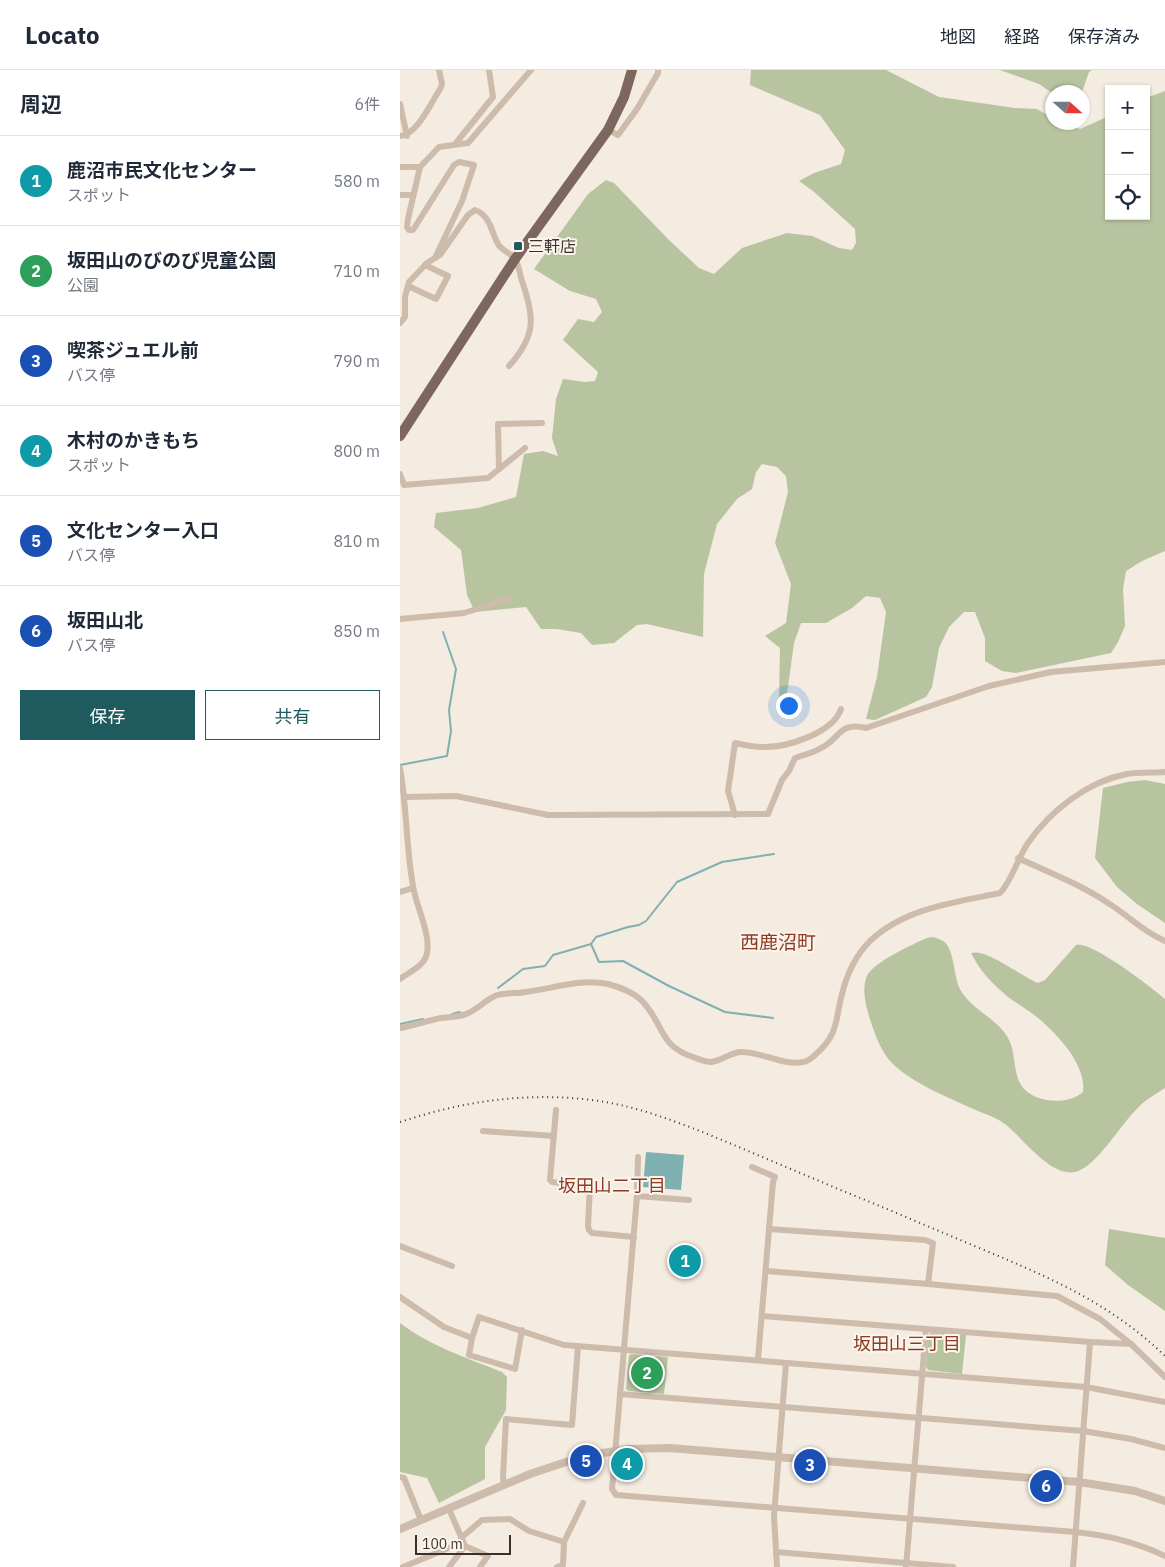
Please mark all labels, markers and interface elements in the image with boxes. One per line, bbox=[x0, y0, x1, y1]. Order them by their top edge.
text: Locato bbox=[25, 19, 100, 51]
text: 地図 bbox=[940, 25, 976, 48]
text: 経路 bbox=[1004, 25, 1040, 48]
text: 保存済み bbox=[1068, 25, 1140, 48]
north arrow bbox=[1045, 85, 1090, 130]
map controls bbox=[1105, 85, 1150, 220]
button: + bbox=[1105, 85, 1150, 130]
text: 周辺 bbox=[20, 90, 62, 118]
text: 6件 bbox=[354, 94, 380, 114]
button: − bbox=[1105, 130, 1150, 175]
text: 鹿沼市民文化センター bbox=[67, 158, 257, 182]
text: 1 bbox=[31, 171, 41, 191]
text: 580 m bbox=[333, 171, 380, 191]
button: locate bbox=[1105, 175, 1150, 220]
text: スポット bbox=[67, 185, 131, 205]
place label: 三軒店 bbox=[528, 236, 576, 256]
marker: 三軒店 bbox=[512, 240, 524, 252]
text: 坂田山のびのび児童公園 bbox=[67, 248, 276, 272]
text: 2 bbox=[31, 261, 41, 281]
text: 710 m bbox=[333, 261, 380, 281]
text: 公園 bbox=[67, 275, 99, 295]
text: 喫茶ジュエル前 bbox=[67, 338, 199, 362]
text: 3 bbox=[31, 351, 41, 371]
text: 790 m bbox=[333, 351, 380, 371]
text: バス停 bbox=[67, 365, 115, 385]
text: 木村のかきもち bbox=[67, 428, 200, 452]
text: 4 bbox=[31, 441, 41, 461]
text: 800 m bbox=[333, 441, 380, 461]
text: スポット bbox=[67, 455, 131, 475]
text: 文化センター入口 bbox=[67, 518, 219, 542]
text: 5 bbox=[31, 531, 41, 551]
text: 810 m bbox=[333, 531, 380, 551]
text: バス停 bbox=[67, 545, 115, 565]
text: 坂田山北 bbox=[67, 608, 143, 632]
text: 6 bbox=[31, 621, 41, 641]
text: 850 m bbox=[333, 621, 380, 641]
text: バス停 bbox=[67, 635, 115, 655]
button: 保存 bbox=[20, 690, 195, 740]
button: 共有 bbox=[205, 690, 380, 740]
your location bbox=[776, 693, 802, 719]
district label: 西鹿沼町 bbox=[740, 930, 816, 954]
district label: 坂田山二丁目 bbox=[558, 1174, 666, 1197]
pin: 1 bbox=[669, 1242, 701, 1280]
district label: 坂田山三丁目 bbox=[853, 1332, 961, 1355]
pin: 2 bbox=[631, 1354, 663, 1392]
pin: 5 bbox=[570, 1442, 602, 1480]
pin: 4 bbox=[611, 1445, 643, 1483]
pin: 3 bbox=[794, 1446, 826, 1484]
pin: 6 bbox=[1030, 1467, 1062, 1505]
scale bar bbox=[415, 1532, 511, 1555]
text: 100 m bbox=[422, 1535, 463, 1553]

